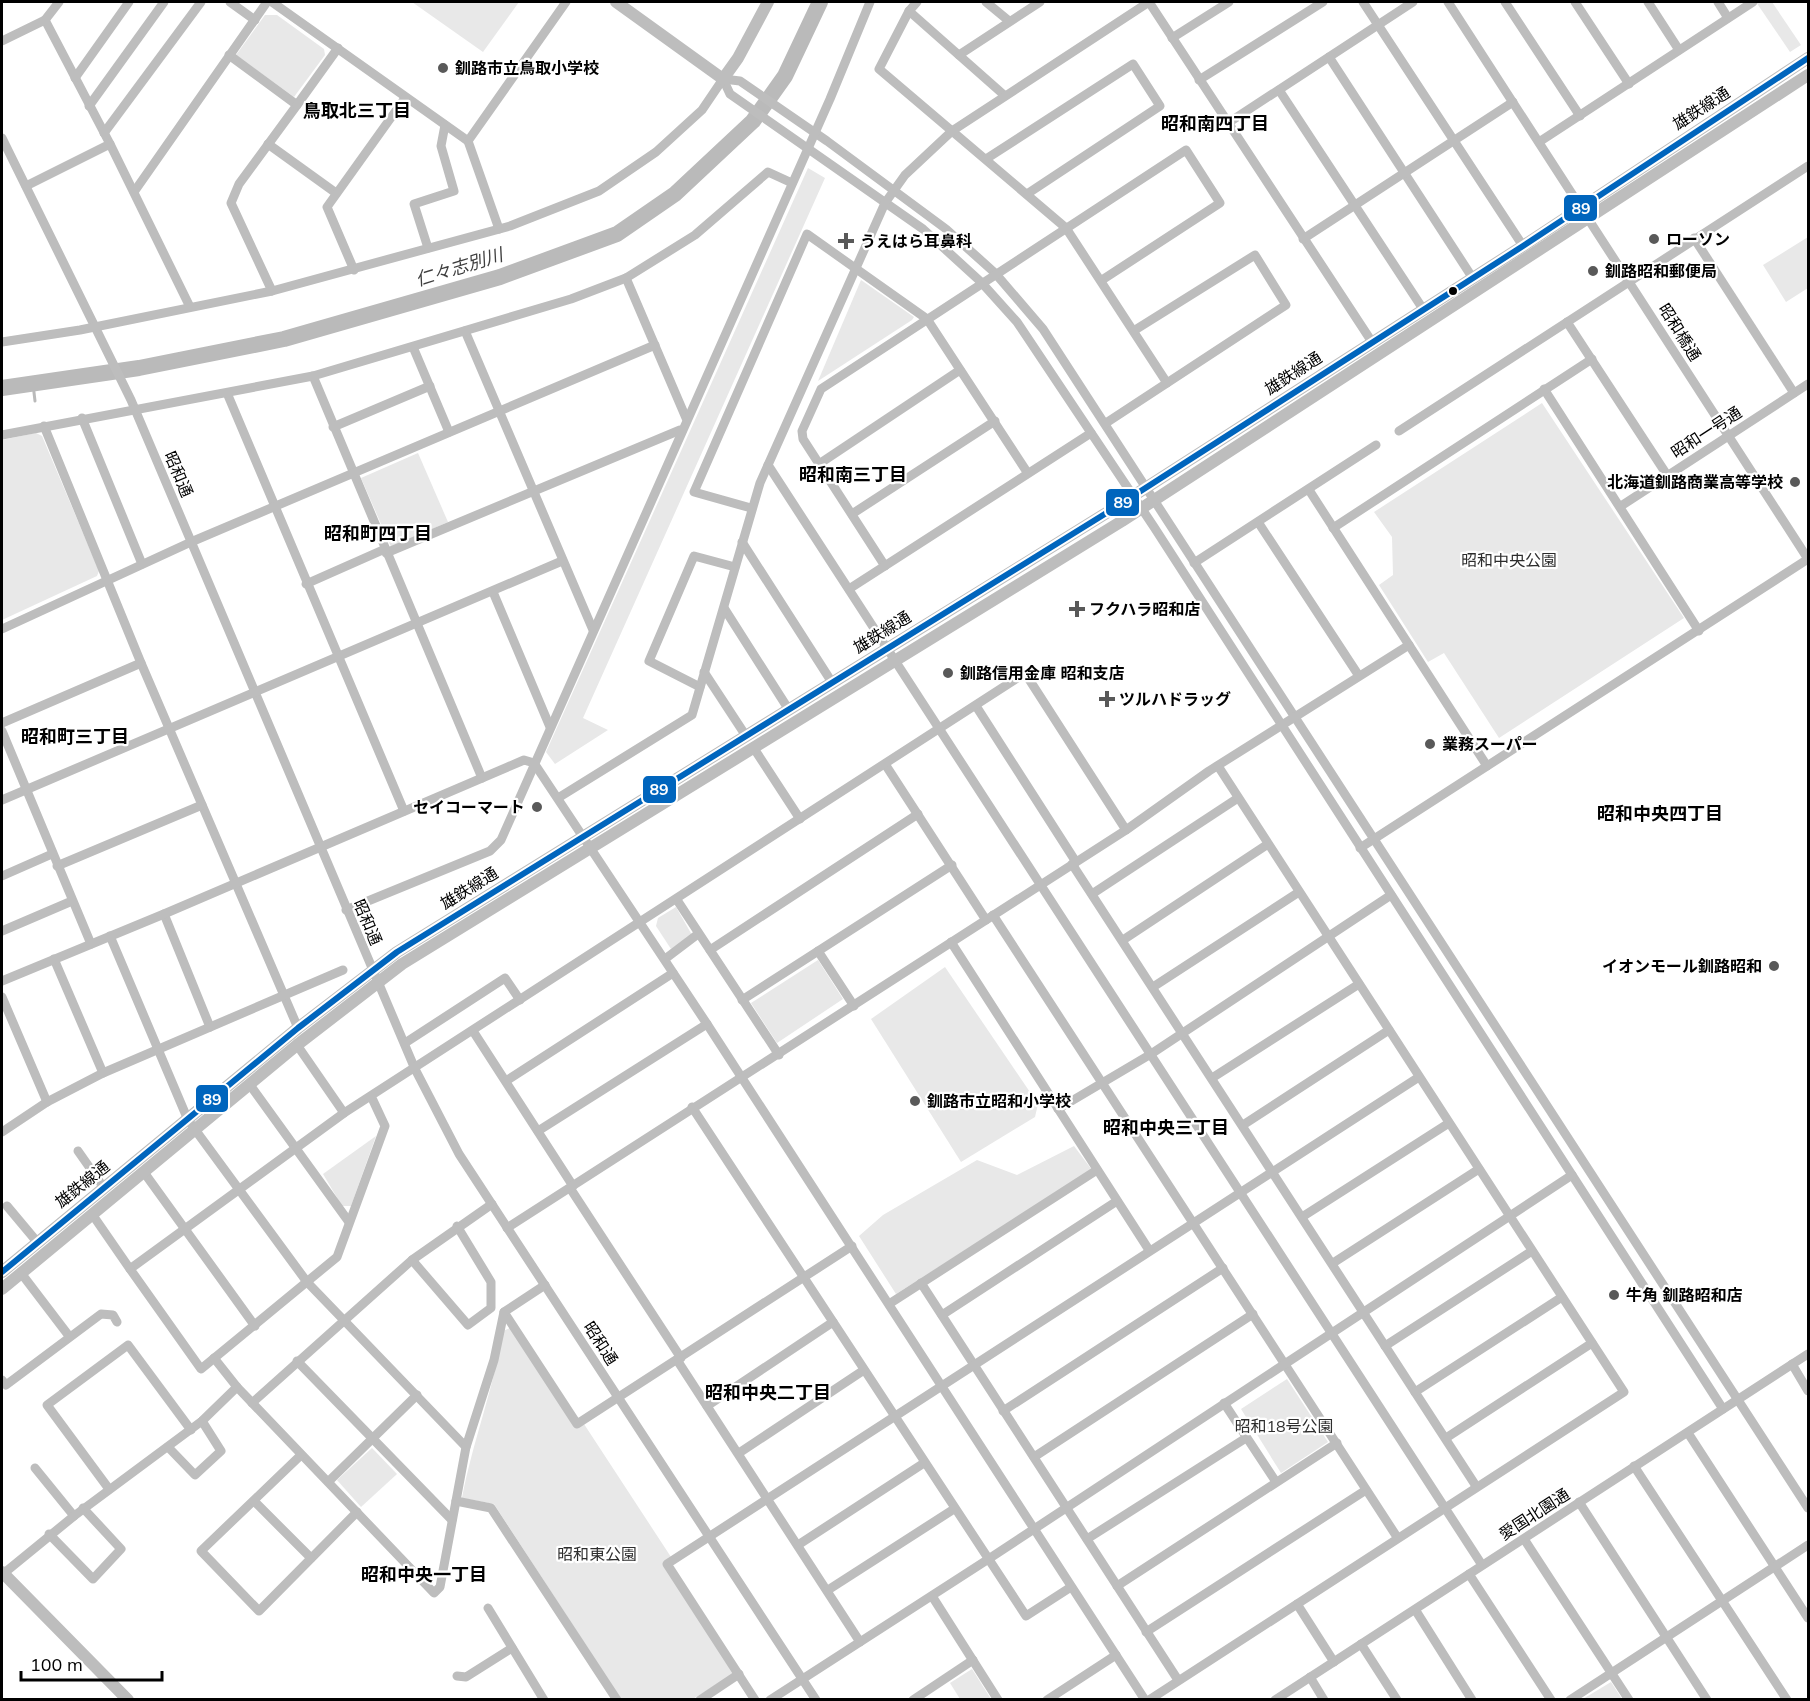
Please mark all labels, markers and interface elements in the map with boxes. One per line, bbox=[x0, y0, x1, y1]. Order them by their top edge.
place label: 釧路市立鳥取小学校 bbox=[455, 58, 599, 78]
marker: 釧路市立鳥取小学校 bbox=[436, 61, 450, 75]
street label: 雄鉄線通 bbox=[1669, 82, 1733, 134]
district label: 鳥取北三丁目 bbox=[303, 99, 411, 122]
district label: 昭和南四丁目 bbox=[1161, 112, 1269, 135]
line badge: 89 bbox=[1563, 194, 1598, 222]
text: 89 bbox=[1571, 198, 1591, 218]
place label: ローソン bbox=[1666, 229, 1730, 249]
place label: うえはら耳鼻科 bbox=[860, 231, 972, 251]
marker: うえはら耳鼻科 bbox=[837, 232, 855, 250]
marker: ローソン bbox=[1647, 232, 1661, 246]
water label: 仁々志別川 bbox=[413, 242, 507, 291]
place label: 釧路昭和郵便局 bbox=[1605, 261, 1717, 281]
marker: 釧路昭和郵便局 bbox=[1586, 264, 1600, 278]
unlabelled marker bbox=[1447, 285, 1459, 297]
street label: 昭和橋通 bbox=[1655, 300, 1705, 364]
street label: 雄鉄線通 bbox=[1261, 347, 1325, 399]
street label: 昭和一号通 bbox=[1667, 402, 1745, 462]
street label: 昭和通 bbox=[160, 448, 198, 500]
district label: 昭和南三丁目 bbox=[799, 463, 907, 486]
place label: 北海道釧路商業高等学校 bbox=[1607, 472, 1783, 492]
marker: 北海道釧路商業高等学校 bbox=[1788, 475, 1802, 489]
line badge: 89 bbox=[1105, 488, 1140, 517]
text: 89 bbox=[1113, 492, 1133, 512]
district label: 昭和町四丁目 bbox=[324, 522, 432, 545]
park label: 昭和中央公園 bbox=[1461, 550, 1557, 570]
place label: フクハラ昭和店 bbox=[1089, 599, 1200, 619]
marker: フクハラ昭和店 bbox=[1070, 602, 1084, 616]
street label: 雄鉄線通 bbox=[850, 607, 914, 657]
place label: 釧路信用金庫 昭和支店 bbox=[960, 663, 1124, 683]
marker: 釧路信用金庫 昭和支店 bbox=[941, 666, 955, 680]
place label: ツルハドラッグ bbox=[1119, 689, 1231, 709]
marker: ツルハドラッグ bbox=[1100, 692, 1114, 706]
district label: 昭和町三丁目 bbox=[21, 725, 129, 748]
place label: 業務スーパー bbox=[1442, 734, 1538, 754]
marker: 業務スーパー bbox=[1423, 737, 1437, 751]
line badge: 89 bbox=[642, 775, 677, 804]
text: 89 bbox=[649, 779, 669, 799]
place label: セイコーマート bbox=[413, 797, 525, 817]
marker: セイコーマート bbox=[530, 800, 544, 814]
district label: 昭和中央四丁目 bbox=[1597, 802, 1723, 825]
street label: 雄鉄線通 bbox=[437, 863, 501, 913]
street label: 昭和通 bbox=[349, 896, 387, 948]
place label: イオンモール釧路昭和 bbox=[1602, 956, 1762, 976]
marker: イオンモール釧路昭和 bbox=[1767, 959, 1781, 973]
line badge: 89 bbox=[195, 1084, 229, 1113]
text: 89 bbox=[202, 1089, 222, 1109]
place label: 釧路市立昭和小学校 bbox=[927, 1091, 1071, 1111]
marker: 釧路市立昭和小学校 bbox=[908, 1094, 922, 1108]
district label: 昭和中央三丁目 bbox=[1103, 1116, 1229, 1139]
street label: 雄鉄線通 bbox=[51, 1156, 113, 1212]
place label: 牛角 釧路昭和店 bbox=[1626, 1285, 1742, 1305]
marker: 牛角 釧路昭和店 bbox=[1607, 1288, 1621, 1302]
street label: 昭和通 bbox=[580, 1317, 622, 1369]
district label: 昭和中央二丁目 bbox=[705, 1381, 831, 1404]
park label: 昭和18号公園 bbox=[1234, 1416, 1334, 1436]
street label: 愛国北園通 bbox=[1495, 1484, 1573, 1544]
park label: 昭和東公園 bbox=[557, 1544, 637, 1564]
district label: 昭和中央一丁目 bbox=[361, 1563, 487, 1586]
scale bar bbox=[21, 1644, 162, 1682]
text: 100 m bbox=[30, 1653, 83, 1676]

